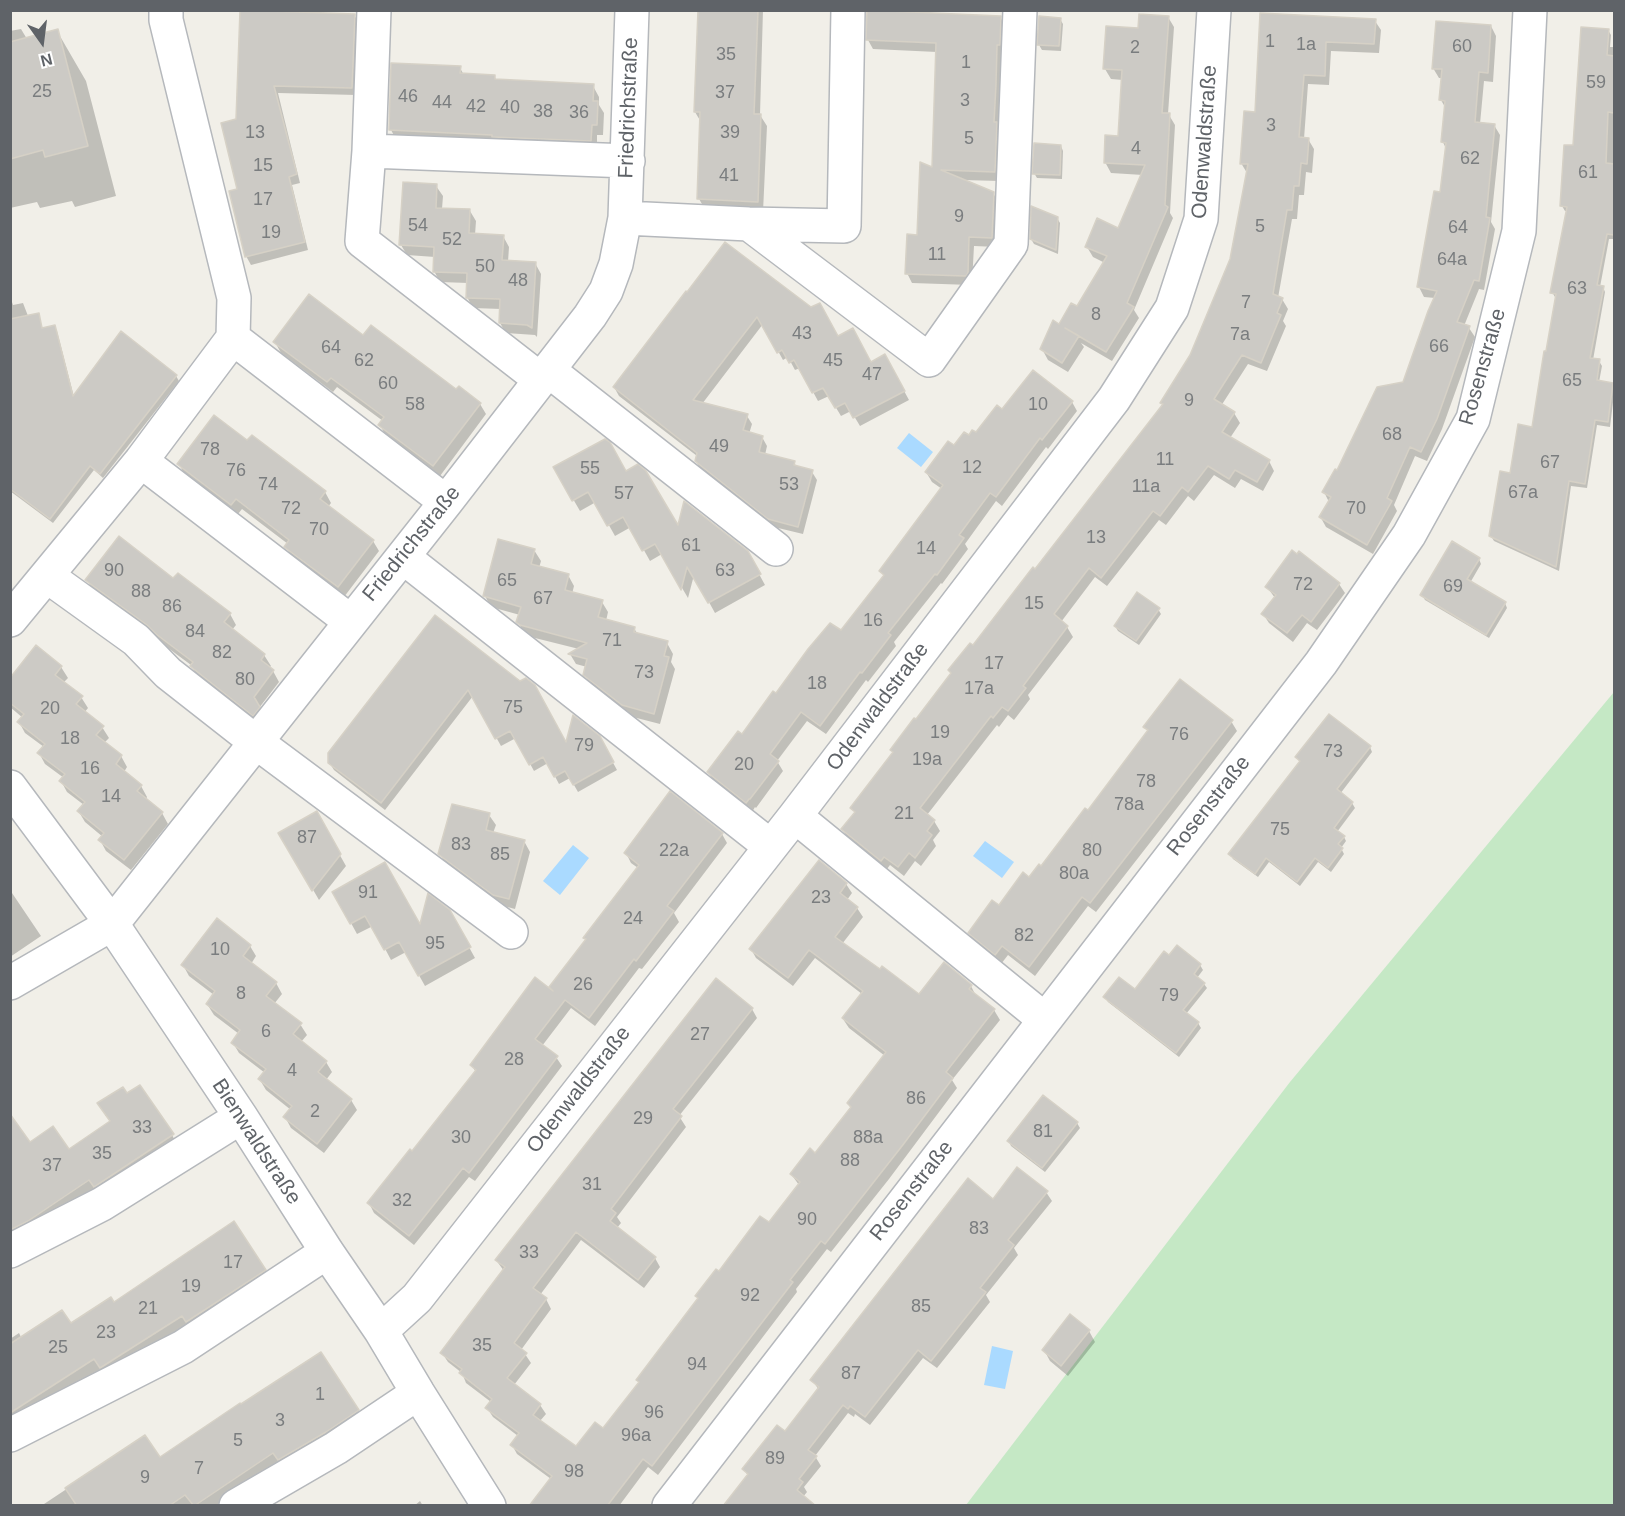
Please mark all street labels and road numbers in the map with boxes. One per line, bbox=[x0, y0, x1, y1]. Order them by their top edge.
street label: Friedrichstraße bbox=[614, 37, 644, 179]
street label: Odenwaldstraße bbox=[1187, 64, 1223, 220]
street label: Rosenstraße bbox=[1454, 306, 1512, 428]
street label: Friedrichstraße bbox=[358, 481, 466, 607]
street label: Odenwaldstraße bbox=[822, 638, 934, 776]
street label: Rosenstraße bbox=[1162, 751, 1256, 861]
street label: Odenwaldstraße bbox=[522, 1022, 636, 1158]
street label: Bienwaldstraße bbox=[206, 1074, 306, 1210]
street label: Rosenstraße bbox=[865, 1136, 959, 1246]

